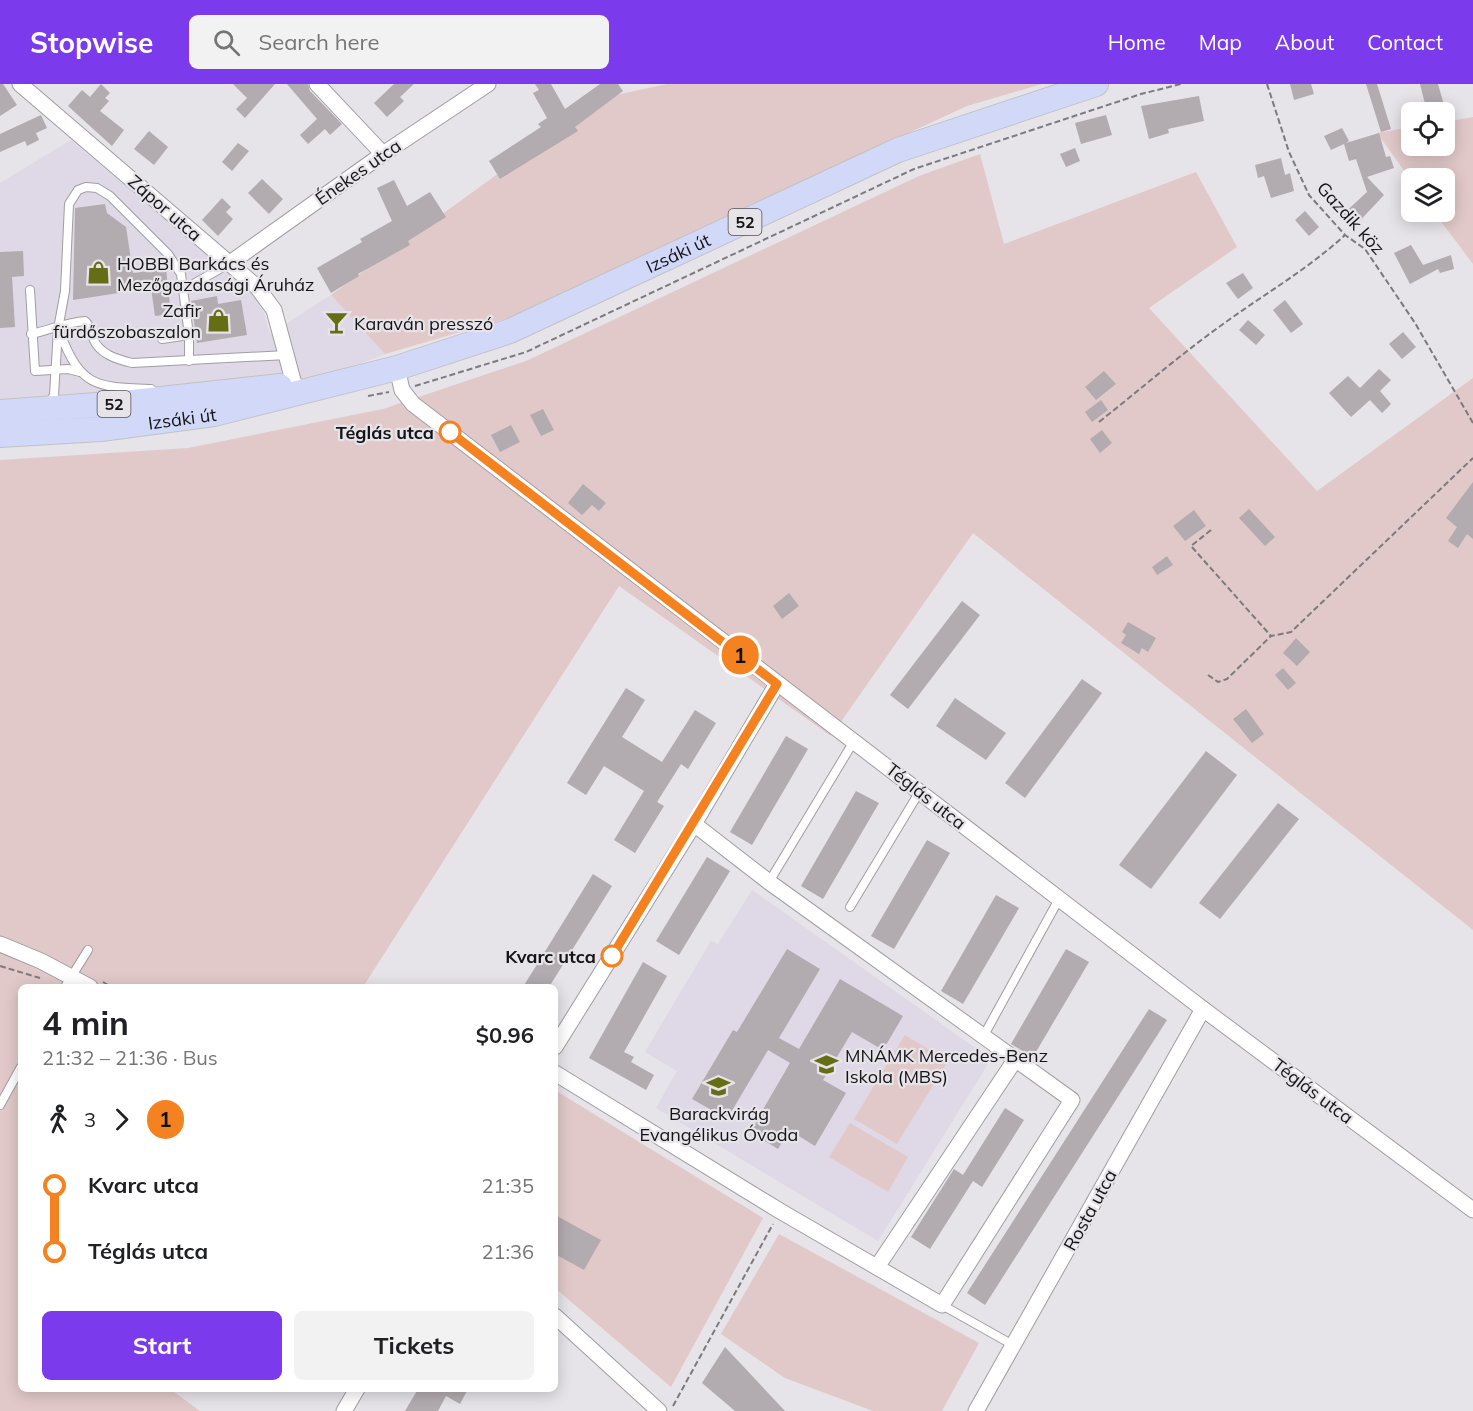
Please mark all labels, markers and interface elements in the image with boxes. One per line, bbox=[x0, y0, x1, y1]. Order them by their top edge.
search box bbox=[189, 15, 609, 69]
text: Stopwise bbox=[30, 25, 153, 60]
icon: search bbox=[210, 26, 243, 59]
text: Search here bbox=[258, 28, 379, 56]
text: Home bbox=[1108, 29, 1166, 55]
text: Map bbox=[1199, 29, 1242, 55]
text: About bbox=[1275, 29, 1334, 55]
text: Contact bbox=[1367, 29, 1443, 55]
map controls bbox=[1401, 102, 1455, 222]
button: locate bbox=[1401, 102, 1455, 156]
street label: Énekes utca bbox=[311, 134, 405, 210]
button: layers bbox=[1401, 168, 1455, 222]
street label: Zápor utca bbox=[123, 170, 207, 246]
street label: Gazdik köz bbox=[1312, 177, 1390, 259]
road number: 52 bbox=[728, 209, 762, 235]
street label: Izsáki út bbox=[642, 228, 714, 278]
place label: HOBBI Barkács és Mezőgazdasági Áruház bbox=[117, 252, 314, 296]
shop icon: HOBBI Barkács és Mezőgazdasági Áruház bbox=[86, 260, 112, 286]
place label: Zafir fürdőszobaszalon bbox=[53, 299, 201, 343]
shop icon: Zafir fürdőszobaszalon bbox=[206, 307, 232, 333]
bar icon: Karaván presszó bbox=[323, 310, 349, 336]
place label: Karaván presszó bbox=[354, 312, 493, 335]
road number: 52 bbox=[98, 391, 130, 417]
street label: Izsáki út bbox=[147, 402, 218, 434]
place label: Téglás utca bbox=[336, 421, 434, 444]
marker: Téglás utca bbox=[439, 421, 461, 443]
line badge: 1 bbox=[720, 636, 760, 674]
text: 1 bbox=[734, 642, 746, 668]
street label: Téglás utca bbox=[881, 758, 971, 834]
place label: Kvarc utca bbox=[505, 945, 596, 968]
marker: Kvarc utca bbox=[601, 945, 623, 967]
text: 4 min bbox=[42, 1002, 129, 1043]
text: $0.96 bbox=[476, 1021, 534, 1049]
place label: MNÁMK Mercedes-Benz Iskola (MBS) bbox=[845, 1044, 1048, 1088]
text: 21:32 – 21:36 · Bus bbox=[42, 1045, 218, 1070]
school or university icon: MNÁMK Mercedes-Benz Iskola (MBS) bbox=[814, 1052, 840, 1078]
street label: Téglás utca bbox=[1268, 1053, 1358, 1129]
school or university icon: Barackvirág Evangélikus Óvoda bbox=[706, 1074, 732, 1100]
place label: Barackvirág Evangélikus Óvoda bbox=[640, 1102, 798, 1146]
icon: walk bbox=[42, 1103, 75, 1136]
icon: forward bbox=[105, 1103, 138, 1136]
text: 1 bbox=[159, 1106, 172, 1132]
text: 3 bbox=[84, 1107, 96, 1132]
street label: Rosta utca bbox=[1058, 1165, 1122, 1255]
text: Kvarc utca bbox=[88, 1171, 199, 1199]
text: 21:35 bbox=[481, 1173, 534, 1198]
text: Téglás utca bbox=[88, 1237, 208, 1265]
text: 21:36 bbox=[481, 1239, 534, 1264]
button: Start bbox=[42, 1311, 282, 1380]
button: Tickets bbox=[294, 1311, 534, 1380]

